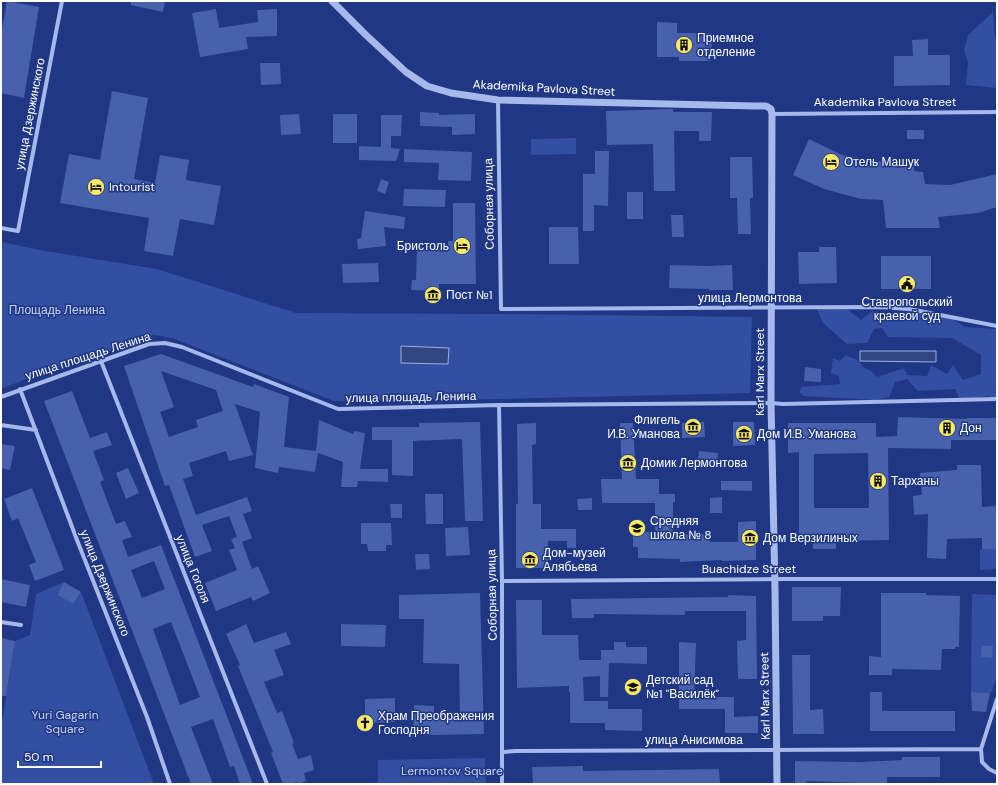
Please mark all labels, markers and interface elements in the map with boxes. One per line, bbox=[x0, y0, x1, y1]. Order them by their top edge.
place label: Приемное отделение bbox=[697, 30, 756, 60]
building icon: Приемное отделение bbox=[674, 35, 694, 55]
street label: улица Дзержинского bbox=[11, 56, 49, 171]
street label: Akademika Pavlova Street bbox=[472, 76, 616, 100]
street label: Akademika Pavlova Street bbox=[814, 94, 957, 110]
hotel icon: Отель Машук bbox=[821, 152, 841, 172]
place label: Отель Машук bbox=[844, 154, 920, 170]
street label: Соборная улица bbox=[480, 158, 498, 250]
hotel icon: Intourist bbox=[86, 177, 106, 197]
place label: Intourist bbox=[109, 179, 155, 195]
hotel icon: Бристоль bbox=[452, 236, 472, 256]
place label: Бристоль bbox=[397, 238, 449, 254]
public building icon: Ставропольский краевой суд bbox=[897, 274, 917, 294]
museum icon: Пост №1 bbox=[423, 285, 443, 305]
place label: Пост №1 bbox=[446, 287, 493, 303]
street label: улица Лермонтова bbox=[698, 290, 802, 306]
place label: Ставропольский краевой суд bbox=[861, 294, 953, 324]
park label: Площадь Ленина bbox=[9, 302, 106, 318]
street label: улица площадь Ленина bbox=[23, 328, 153, 384]
street label: Karl Marx Street bbox=[752, 328, 768, 416]
street label: улица площадь Ленина bbox=[346, 388, 477, 406]
place label: Флигель И.В. Уманова bbox=[607, 412, 680, 442]
museum icon: Флигель И.В. Уманова bbox=[683, 417, 703, 437]
building icon: Дон bbox=[937, 418, 957, 438]
place label: Дон bbox=[960, 420, 982, 436]
museum icon: Дом И.В. Уманова bbox=[734, 424, 754, 444]
place label: Дом И.В. Уманова bbox=[757, 426, 856, 442]
museum icon: Домик Лермонтова bbox=[618, 453, 638, 473]
place label: Домик Лермонтова bbox=[641, 455, 747, 471]
building icon: Тарханы bbox=[868, 471, 888, 491]
place label: Тарханы bbox=[891, 473, 939, 489]
place label: Средняя школа № 8 bbox=[650, 513, 712, 543]
school or university icon: Средняя школа № 8 bbox=[627, 518, 647, 538]
street label: улица Дзержинского bbox=[76, 527, 134, 639]
museum icon: Дом Верзилиных bbox=[740, 528, 760, 548]
place label: Дом Верзилиных bbox=[763, 530, 858, 546]
street label: улица Гоголя bbox=[172, 532, 214, 606]
place label: Дом-музей Алябьева bbox=[543, 545, 606, 575]
street label: Соборная улица bbox=[483, 549, 501, 641]
museum icon: Дом-музей Алябьева bbox=[520, 550, 540, 570]
street label: Buachidze Street bbox=[702, 561, 796, 577]
street label: Karl Marx Street bbox=[756, 652, 774, 740]
place label: Детский сад №1 "Василёк" bbox=[646, 672, 720, 702]
school or university icon: Детский сад №1 "Василёк" bbox=[623, 677, 643, 697]
park label: Yuri Gagarin Square bbox=[31, 707, 99, 737]
place label: Храм Преображения Господня bbox=[378, 708, 494, 738]
church icon: Храм Преображения Господня bbox=[355, 713, 375, 733]
street label: улица Анисимова bbox=[645, 732, 743, 748]
scale bar bbox=[18, 743, 101, 769]
text: 50 m bbox=[24, 749, 53, 765]
park label: Lermontov Square bbox=[401, 763, 503, 779]

